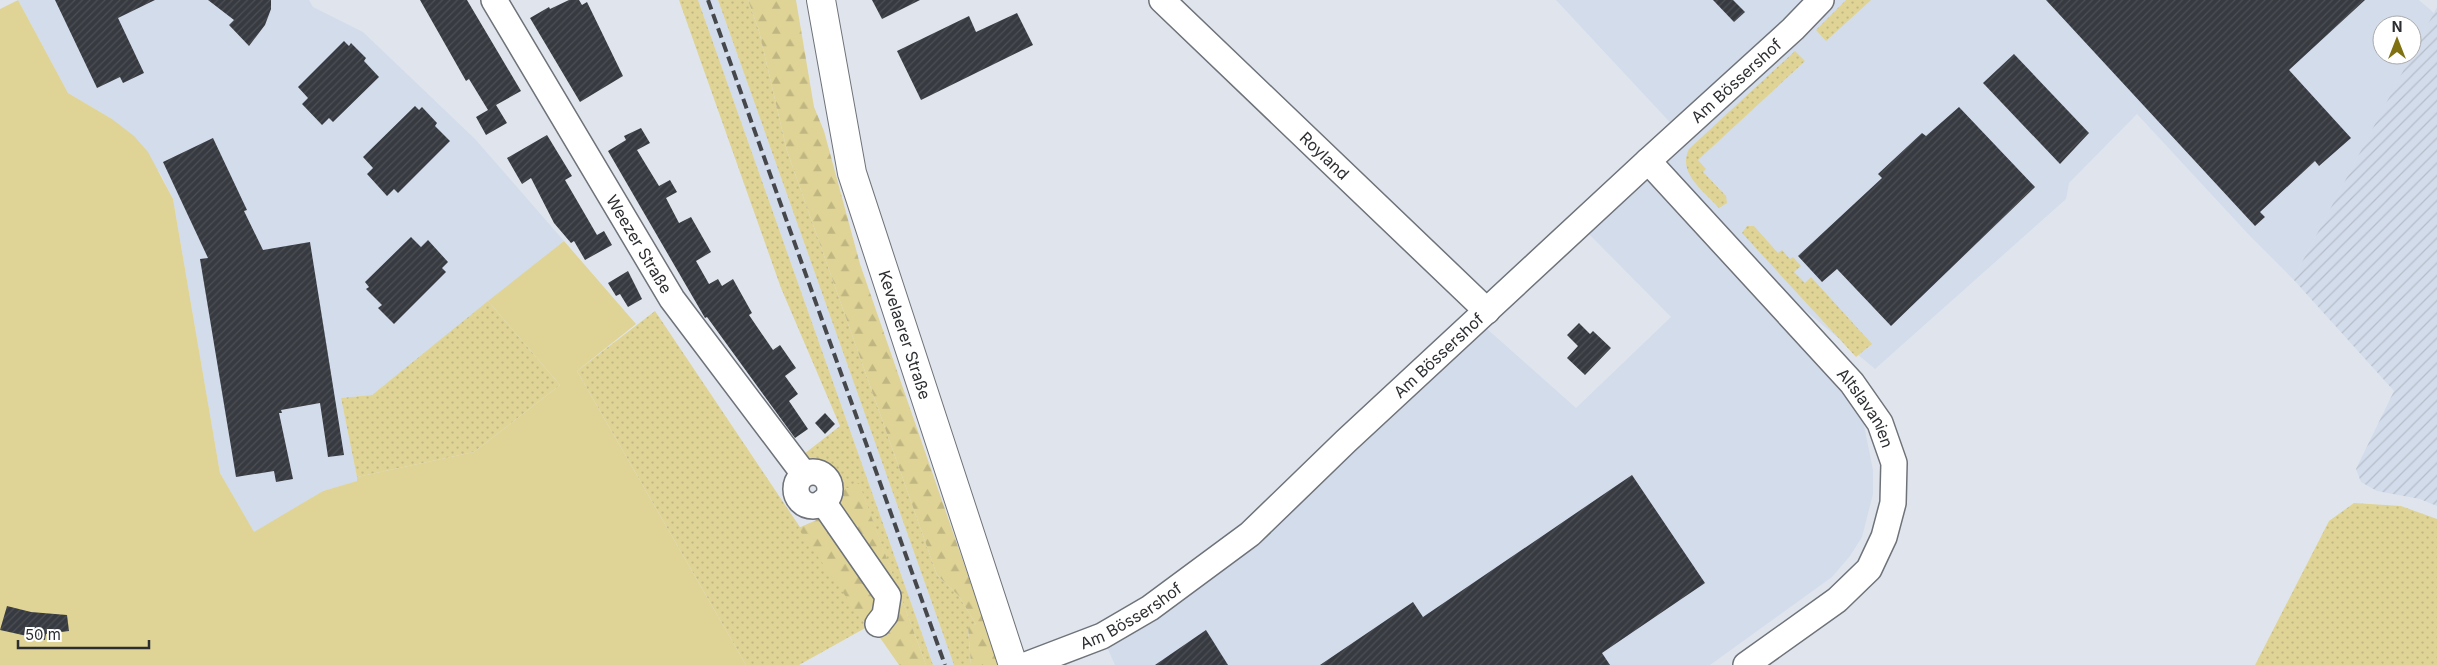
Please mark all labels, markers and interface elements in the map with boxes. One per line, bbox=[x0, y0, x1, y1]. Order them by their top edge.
north arrow bbox=[2372, 15, 2422, 65]
text: N bbox=[2392, 18, 2402, 35]
street label: Am Bössershof bbox=[1687, 34, 1786, 127]
street label: Royland bbox=[1296, 127, 1353, 184]
street label: Weezer Straße bbox=[602, 191, 676, 297]
street label: Kevelaerer Straße bbox=[875, 268, 935, 402]
street label: Am Bössershof bbox=[1389, 309, 1488, 402]
street label: Altslavanien bbox=[1833, 364, 1898, 450]
street label: Am Bössershof bbox=[1077, 578, 1186, 654]
scale bar bbox=[18, 618, 149, 650]
text: 50 m bbox=[25, 625, 61, 644]

